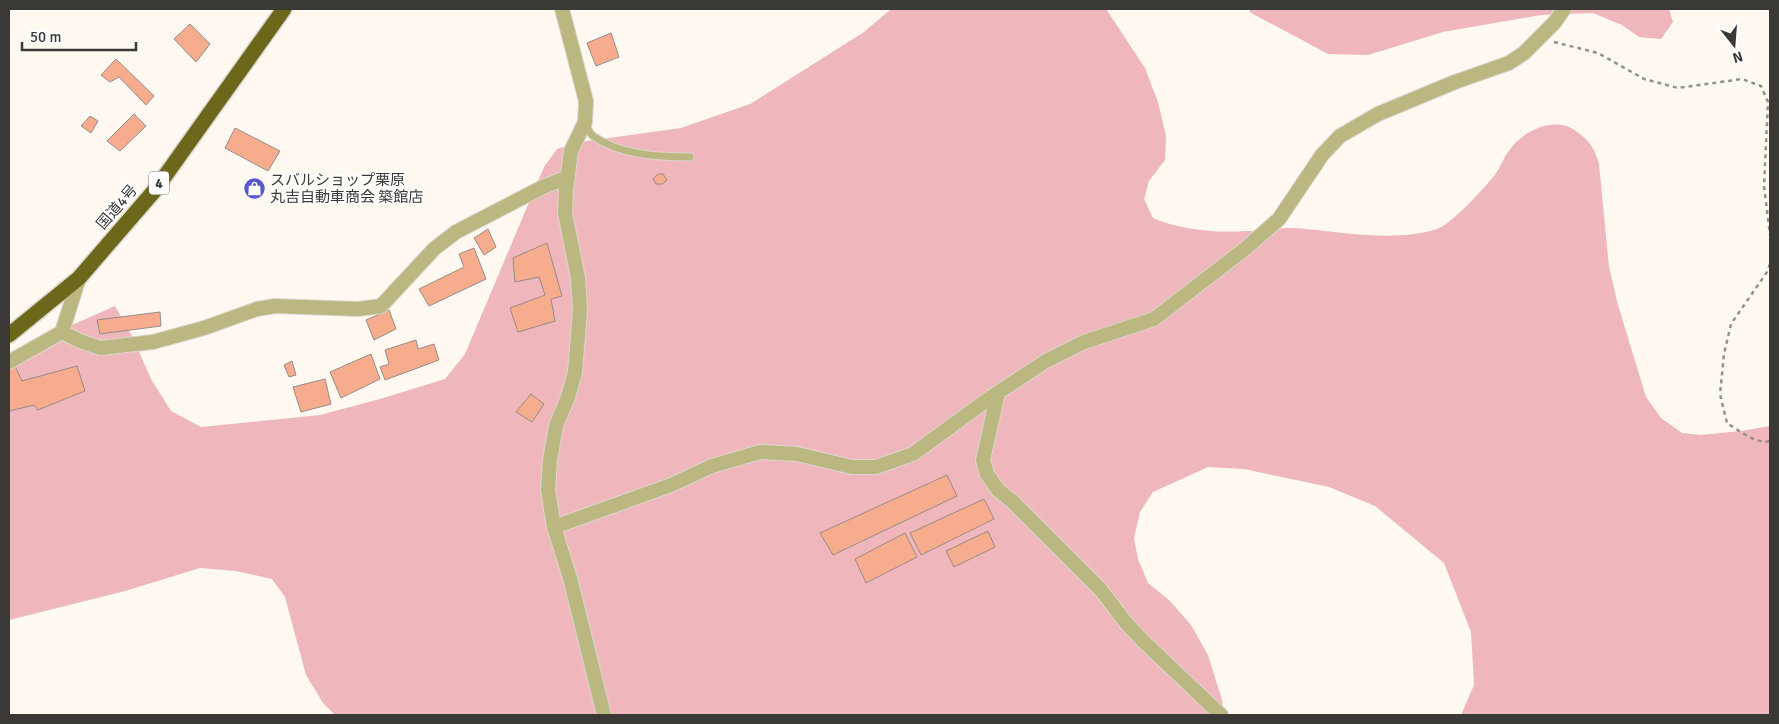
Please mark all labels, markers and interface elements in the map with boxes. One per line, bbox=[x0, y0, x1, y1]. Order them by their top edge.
scale bar bbox=[22, 20, 136, 52]
north arrow bbox=[1709, 20, 1759, 70]
text: 50 m bbox=[30, 28, 61, 46]
text: N bbox=[1731, 47, 1745, 67]
place label: スバルショップ栗原 丸吉自動車商会 築館店 bbox=[270, 171, 423, 206]
road number: 4 bbox=[149, 172, 169, 194]
shop icon: スバルショップ栗原 丸吉自動車商会 築館店 bbox=[242, 177, 266, 201]
street label: 国道4号 bbox=[93, 181, 141, 233]

